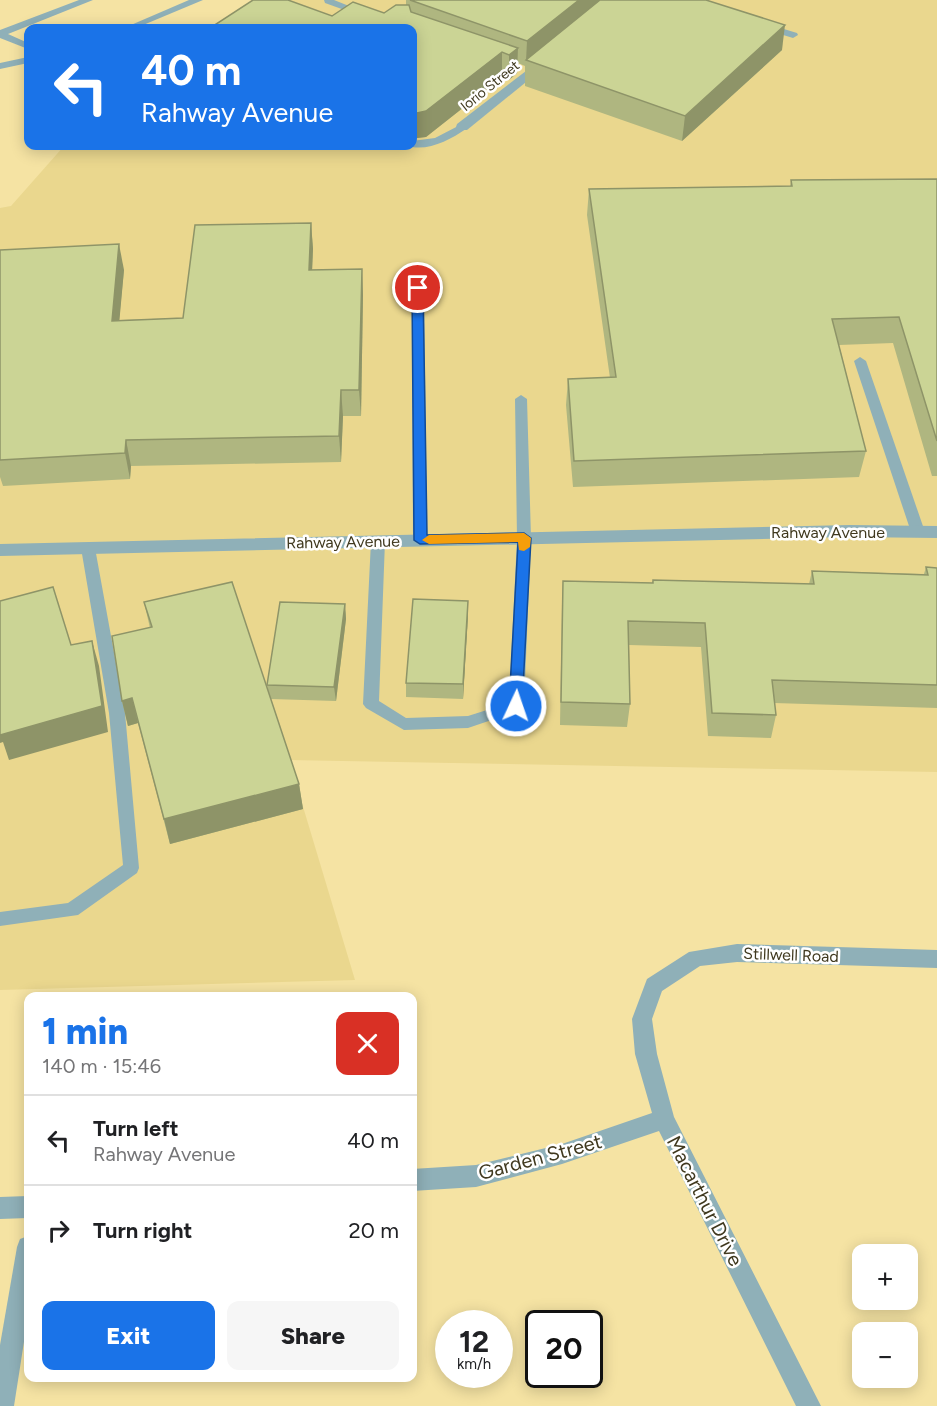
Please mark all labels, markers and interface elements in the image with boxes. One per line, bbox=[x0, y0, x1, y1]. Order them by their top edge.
text: 40 m bbox=[141, 45, 241, 96]
icon: left bbox=[42, 48, 120, 126]
street label: Iorio Street bbox=[457, 57, 523, 115]
text: Rahway Avenue bbox=[141, 96, 333, 129]
pin bbox=[392, 262, 443, 313]
icon: arrive bbox=[401, 271, 434, 304]
street label: Rahway Avenue bbox=[771, 523, 885, 542]
street label: Rahway Avenue bbox=[286, 532, 400, 552]
position arrow bbox=[484, 674, 548, 738]
street label: Stillwell Road bbox=[743, 944, 839, 966]
text: 1 min bbox=[42, 1010, 128, 1053]
button: close bbox=[336, 1012, 399, 1075]
text: 140 m · 15:46 bbox=[42, 1054, 161, 1078]
text: Turn left bbox=[93, 1115, 179, 1142]
icon: left bbox=[42, 1124, 75, 1157]
text: 40 m bbox=[347, 1127, 399, 1154]
street label: Garden Street bbox=[476, 1129, 604, 1185]
street label: Macarthur Drive bbox=[662, 1132, 748, 1270]
text: Rahway Avenue bbox=[93, 1142, 235, 1166]
icon: right bbox=[42, 1214, 75, 1247]
text: Turn right bbox=[93, 1217, 192, 1244]
text: 20 m bbox=[348, 1217, 399, 1244]
map controls bbox=[852, 1244, 918, 1388]
button: + bbox=[852, 1244, 918, 1310]
button: Exit bbox=[42, 1301, 215, 1370]
button: Share bbox=[227, 1301, 399, 1370]
speed limit sign: 20 bbox=[525, 1310, 603, 1388]
button: − bbox=[852, 1322, 918, 1388]
text: 12 bbox=[459, 1323, 489, 1360]
text: km/h bbox=[457, 1355, 491, 1373]

